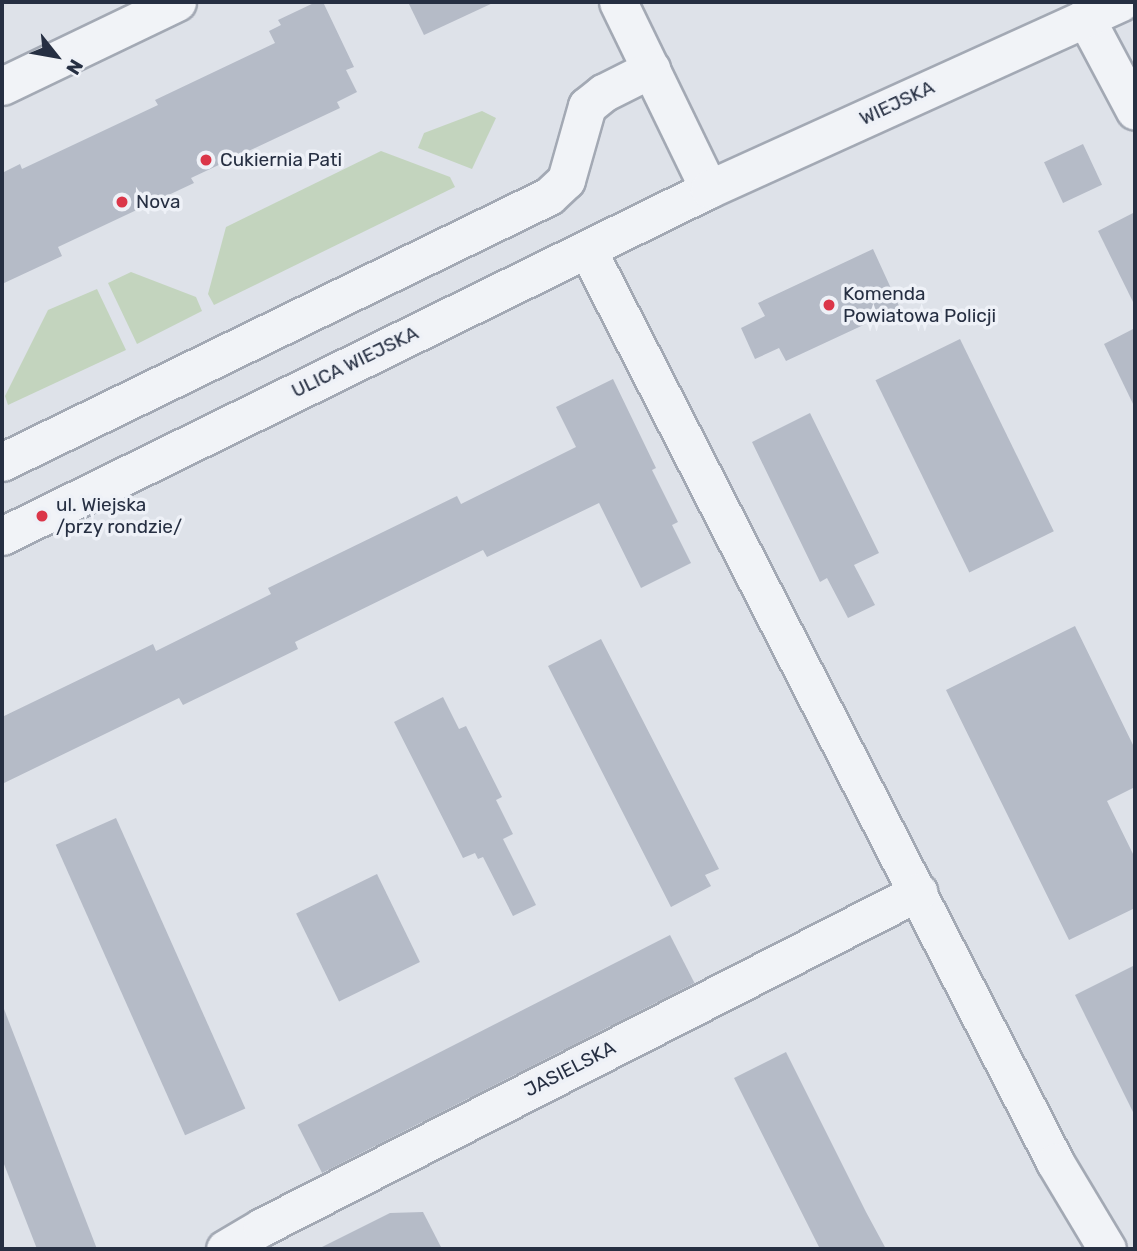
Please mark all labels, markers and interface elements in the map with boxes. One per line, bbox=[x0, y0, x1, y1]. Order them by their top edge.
north arrow bbox=[21, 21, 91, 91]
text: N bbox=[61, 55, 88, 79]
street label: WIEJSKA bbox=[856, 76, 938, 130]
place label: Cukiernia Pati bbox=[220, 149, 342, 171]
marker: Cukiernia Pati bbox=[198, 152, 214, 168]
place label: Nova bbox=[136, 191, 180, 213]
marker: Nova bbox=[114, 194, 130, 210]
place label: Komenda Powiatowa Policji bbox=[843, 283, 996, 327]
marker: Komenda Powiatowa Policji bbox=[821, 297, 837, 313]
street label: ULICA WIEJSKA bbox=[288, 321, 422, 403]
place label: ul. Wiejska /przy rondzie/ bbox=[56, 494, 183, 538]
marker: ul. Wiejska /przy rondzie/ bbox=[34, 508, 50, 524]
street label: JASIELSKA bbox=[520, 1036, 620, 1102]

